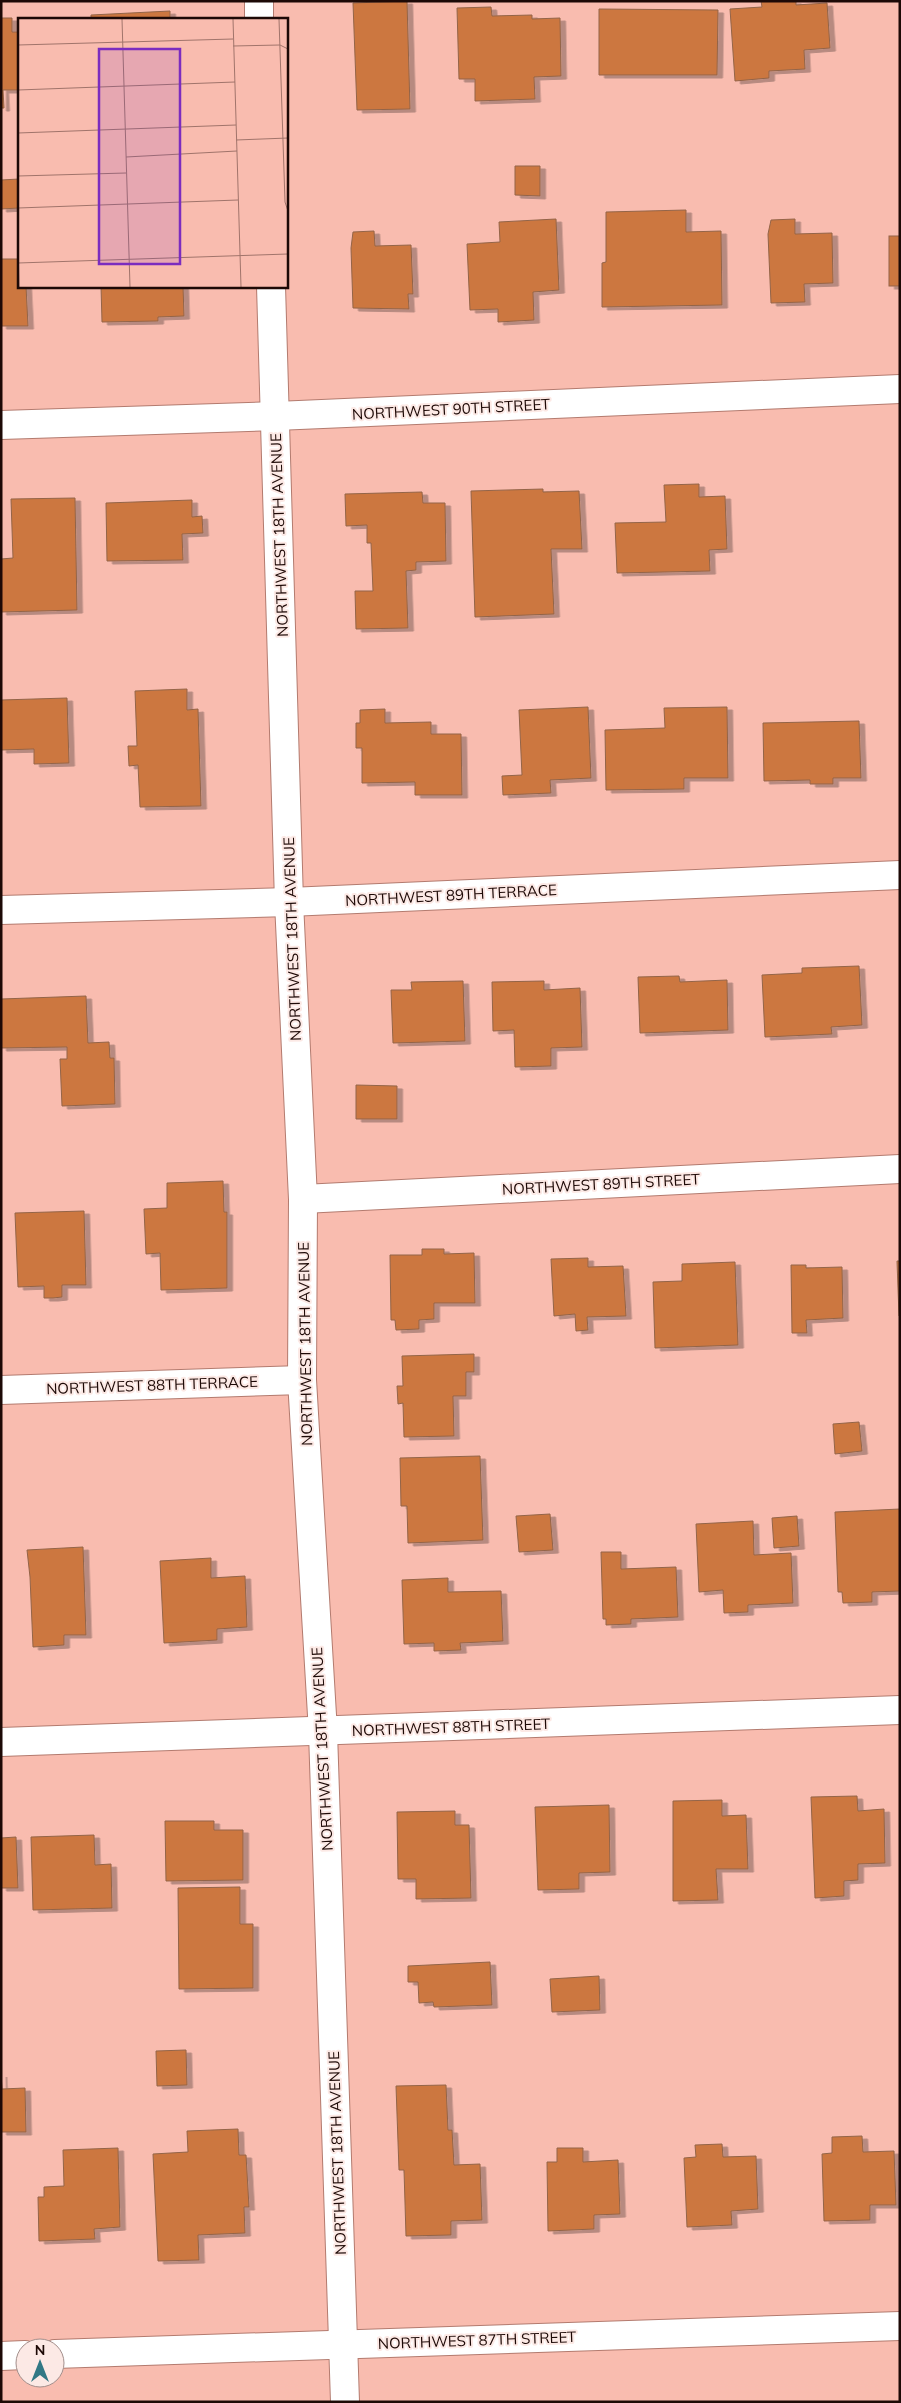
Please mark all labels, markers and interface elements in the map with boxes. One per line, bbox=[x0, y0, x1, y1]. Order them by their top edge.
inset map bbox=[18, 18, 288, 288]
street label: NORTHWEST 90TH STREET bbox=[351, 394, 551, 424]
street label: NORTHWEST 18TH AVENUE bbox=[266, 433, 292, 637]
street label: NORTHWEST 18TH AVENUE bbox=[279, 837, 305, 1041]
street label: NORTHWEST 89TH TERRACE bbox=[345, 880, 557, 910]
street label: NORTHWEST 89TH STREET bbox=[501, 1169, 701, 1199]
street label: NORTHWEST 18TH AVENUE bbox=[294, 1242, 316, 1446]
street label: NORTHWEST 88TH TERRACE bbox=[46, 1372, 258, 1398]
street label: NORTHWEST 18TH AVENUE bbox=[307, 1647, 337, 1851]
street label: NORTHWEST 88TH STREET bbox=[352, 1714, 550, 1740]
street label: NORTHWEST 18TH AVENUE bbox=[324, 2051, 350, 2255]
street label: NORTHWEST 87TH STREET bbox=[378, 2327, 576, 2353]
north arrow bbox=[15, 2338, 65, 2388]
text: N bbox=[35, 2341, 45, 2359]

